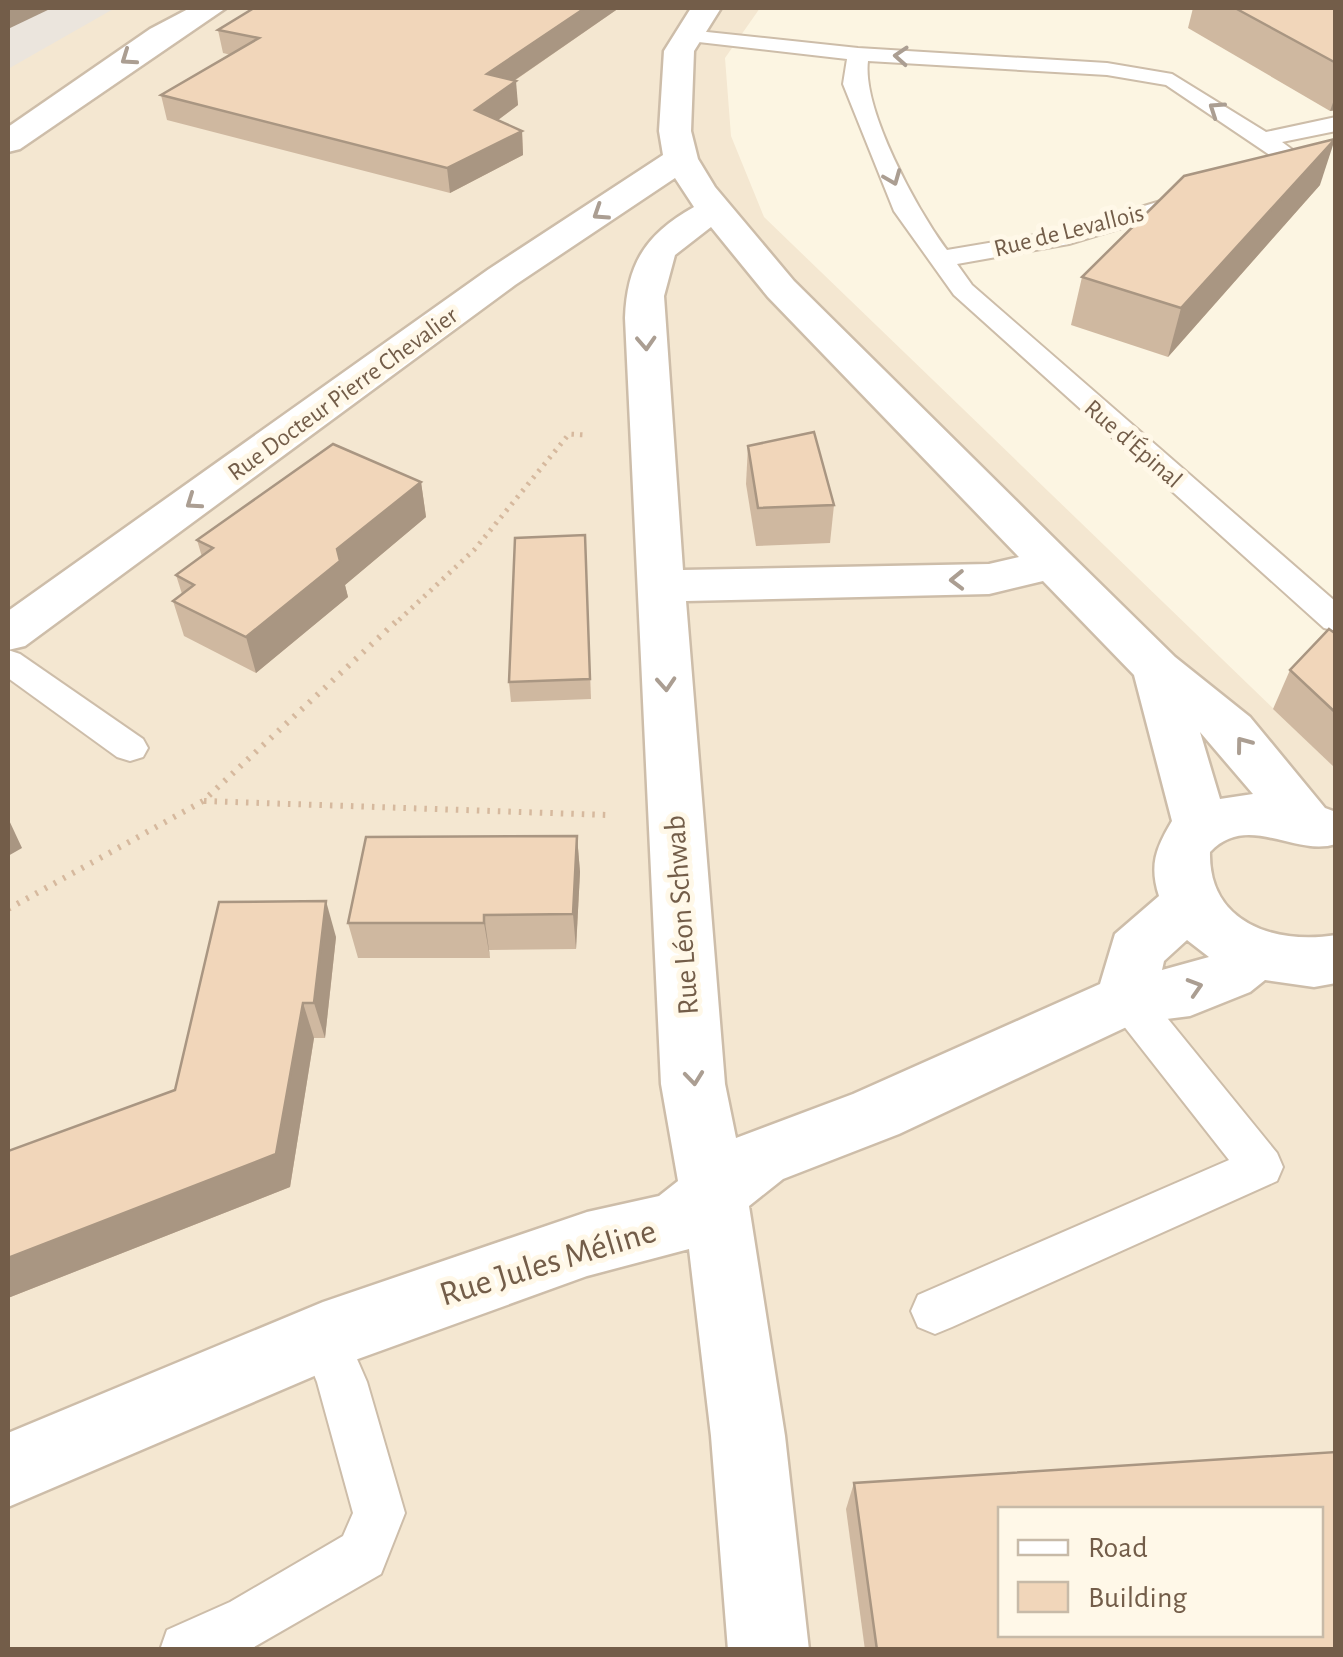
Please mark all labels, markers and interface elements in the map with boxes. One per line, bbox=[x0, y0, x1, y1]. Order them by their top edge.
one-way arrow bbox=[120, 46, 139, 64]
one-way arrow bbox=[892, 46, 908, 68]
one-way arrow bbox=[1208, 103, 1227, 121]
one-way arrow bbox=[881, 168, 901, 186]
street label: Rue de Levallois bbox=[991, 200, 1147, 262]
one-way arrow bbox=[593, 201, 611, 220]
street label: Rue Docteur Pierre Chevalier bbox=[224, 302, 462, 486]
one-way arrow bbox=[635, 336, 656, 352]
street label: Rue d'Épinal bbox=[1079, 393, 1189, 493]
one-way arrow bbox=[185, 490, 204, 509]
one-way arrow bbox=[948, 569, 964, 590]
one-way arrow bbox=[654, 676, 676, 692]
one-way arrow bbox=[1237, 737, 1255, 755]
street label: Rue Léon Schwab bbox=[660, 814, 704, 1016]
one-way arrow bbox=[1186, 978, 1203, 999]
one-way arrow bbox=[682, 1070, 704, 1086]
street label: Rue Jules Méline bbox=[435, 1213, 661, 1313]
legend bbox=[998, 1507, 1323, 1637]
text: Road bbox=[1088, 1533, 1148, 1563]
text: Building bbox=[1088, 1583, 1187, 1613]

